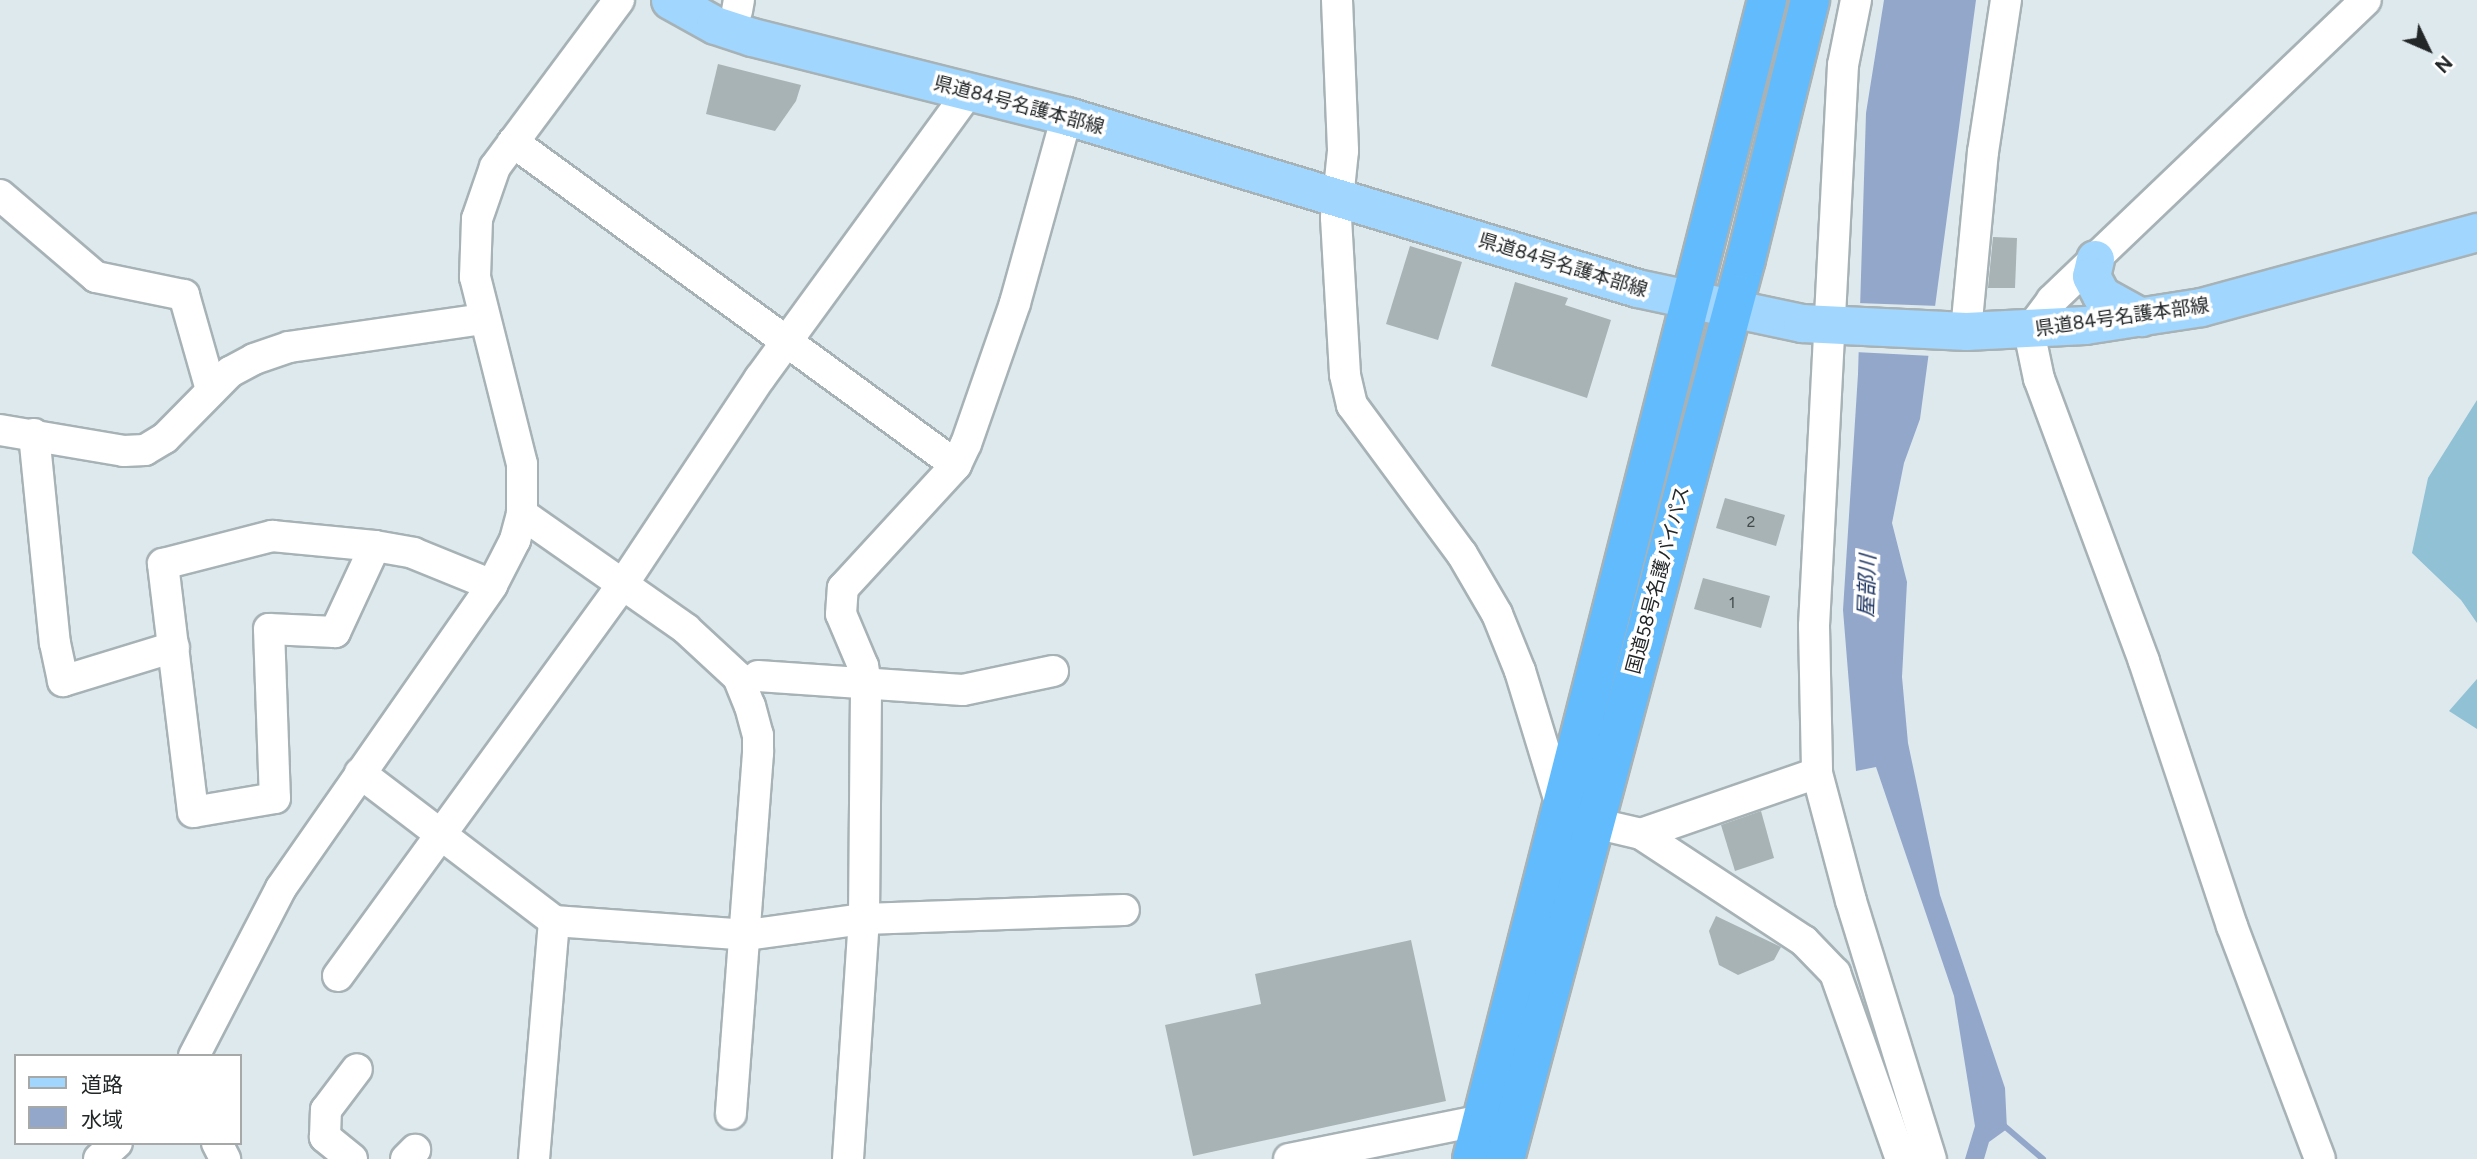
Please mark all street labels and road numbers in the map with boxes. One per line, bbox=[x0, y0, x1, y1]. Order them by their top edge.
street label: 県道84号名護本部線 bbox=[931, 71, 1107, 139]
street label: 県道84号名護本部線 bbox=[1476, 228, 1650, 302]
street label: 県道84号名護本部線 bbox=[2034, 294, 2210, 340]
street label: 国道58号名護バイパス bbox=[1622, 484, 1694, 676]

